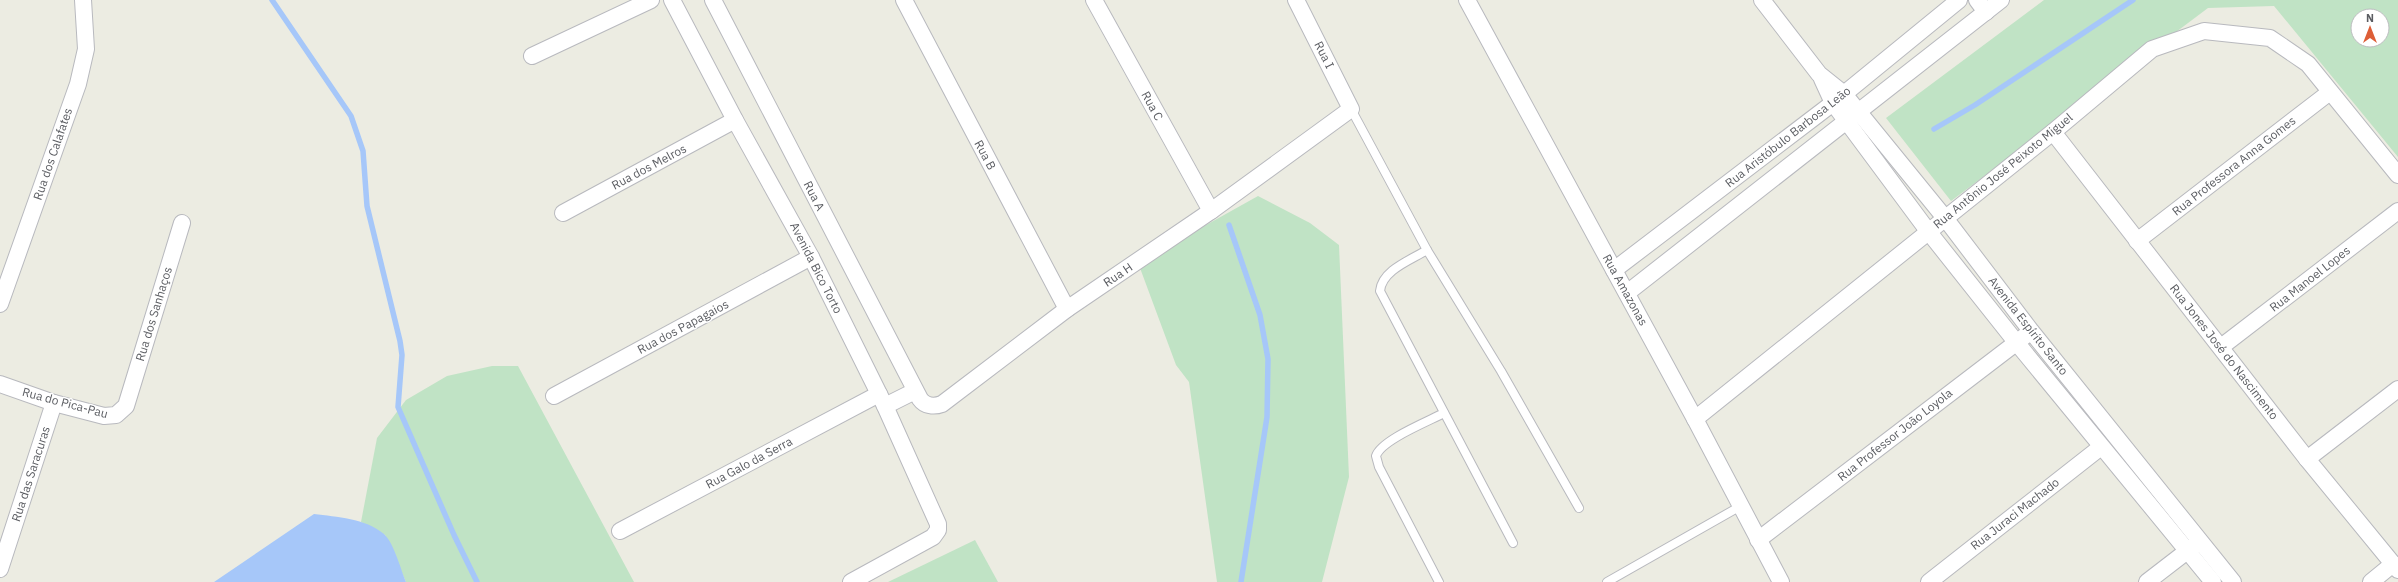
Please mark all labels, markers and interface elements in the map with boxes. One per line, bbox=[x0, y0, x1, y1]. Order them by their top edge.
north arrow bbox=[2350, 8, 2390, 48]
text: N bbox=[2366, 11, 2374, 25]
street label: Rua I bbox=[1311, 39, 1338, 71]
street label: Rua Aristóbulo Barbosa Leão bbox=[1722, 83, 1854, 190]
street label: Rua C bbox=[1138, 88, 1167, 124]
street label: Rua dos Calafates bbox=[30, 106, 75, 202]
street label: Rua Antônio José Peixoto Miguel bbox=[1930, 110, 2076, 232]
street label: Rua Professora Anna Gomes bbox=[2169, 113, 2299, 219]
street label: Rua B bbox=[971, 137, 1000, 172]
street label: Rua dos Melros bbox=[609, 140, 689, 193]
street label: Rua A bbox=[801, 178, 828, 213]
street label: Avenida Bico Torto bbox=[787, 220, 846, 316]
street label: Rua Manoel Lopes bbox=[2266, 242, 2353, 315]
street label: Rua Amazonas bbox=[1600, 251, 1651, 328]
street label: Rua H bbox=[1100, 259, 1135, 290]
street label: Rua dos Sanhaços bbox=[132, 265, 175, 363]
street label: Avenida Espírito Santo bbox=[1985, 273, 2072, 378]
street label: Rua Jones José do Nascimento bbox=[2167, 281, 2282, 423]
street label: Rua dos Papagaios bbox=[635, 296, 731, 357]
street label: Rua do Pica-Pau bbox=[21, 384, 110, 421]
street label: Rua Professor João Loyola bbox=[1834, 385, 1956, 484]
street label: Rua das Saracuras bbox=[8, 424, 53, 523]
street label: Rua Galo da Serra bbox=[703, 433, 795, 492]
street label: Rua Juraci Machado bbox=[1967, 474, 2062, 553]

